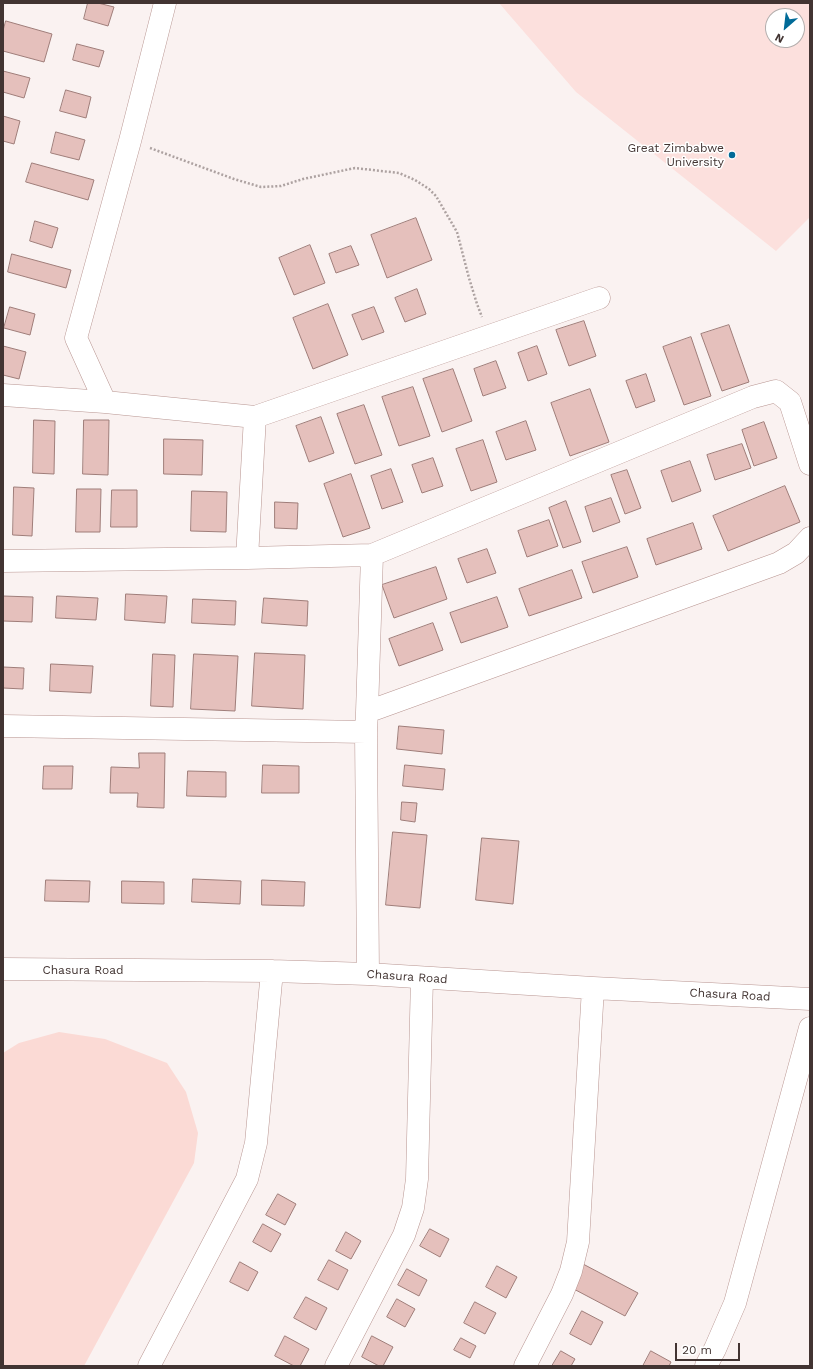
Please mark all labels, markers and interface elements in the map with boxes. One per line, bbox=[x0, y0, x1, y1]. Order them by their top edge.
north arrow bbox=[765, 8, 805, 48]
text: N bbox=[773, 31, 786, 46]
place label: Great Zimbabwe University bbox=[627, 141, 724, 169]
marker: Great Zimbabwe University bbox=[727, 150, 737, 160]
street label: Chasura Road bbox=[42, 963, 124, 977]
street label: Chasura Road bbox=[366, 967, 448, 987]
street label: Chasura Road bbox=[689, 986, 771, 1004]
scale bar bbox=[677, 1335, 742, 1361]
text: 20 m bbox=[682, 1343, 712, 1357]

